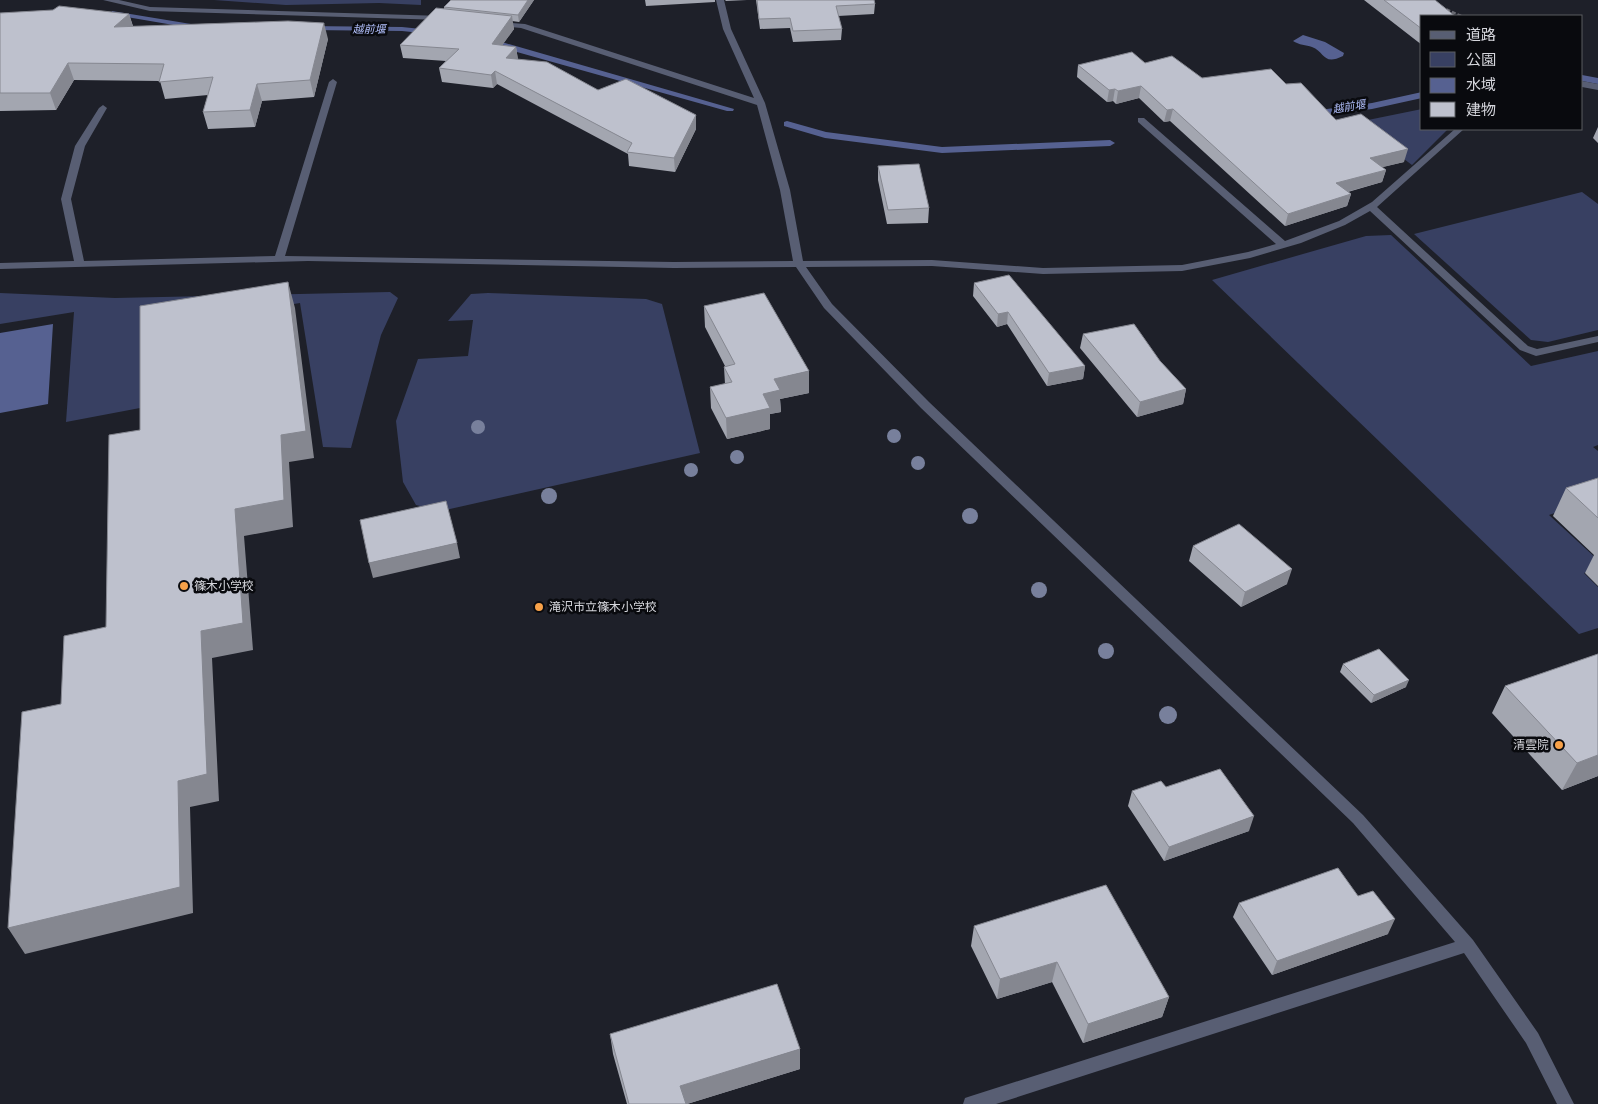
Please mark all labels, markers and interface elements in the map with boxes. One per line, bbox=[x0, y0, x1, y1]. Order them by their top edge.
legend bbox=[1420, 15, 1583, 130]
water label: 越前堰 bbox=[353, 23, 387, 36]
text: 道路 bbox=[1466, 26, 1496, 44]
text: 公園 bbox=[1466, 51, 1496, 69]
text: 水域 bbox=[1466, 76, 1496, 94]
water label: 越前堰 bbox=[1332, 98, 1368, 116]
text: 建物 bbox=[1466, 101, 1496, 119]
place label: 篠木小学校 bbox=[194, 579, 254, 593]
marker: 篠木小学校 bbox=[178, 580, 190, 592]
place label: 滝沢市立篠木小学校 bbox=[549, 600, 657, 614]
marker: 滝沢市立篠木小学校 bbox=[533, 601, 545, 613]
place label: 清雲院 bbox=[1513, 738, 1549, 752]
marker: 清雲院 bbox=[1553, 739, 1565, 751]

